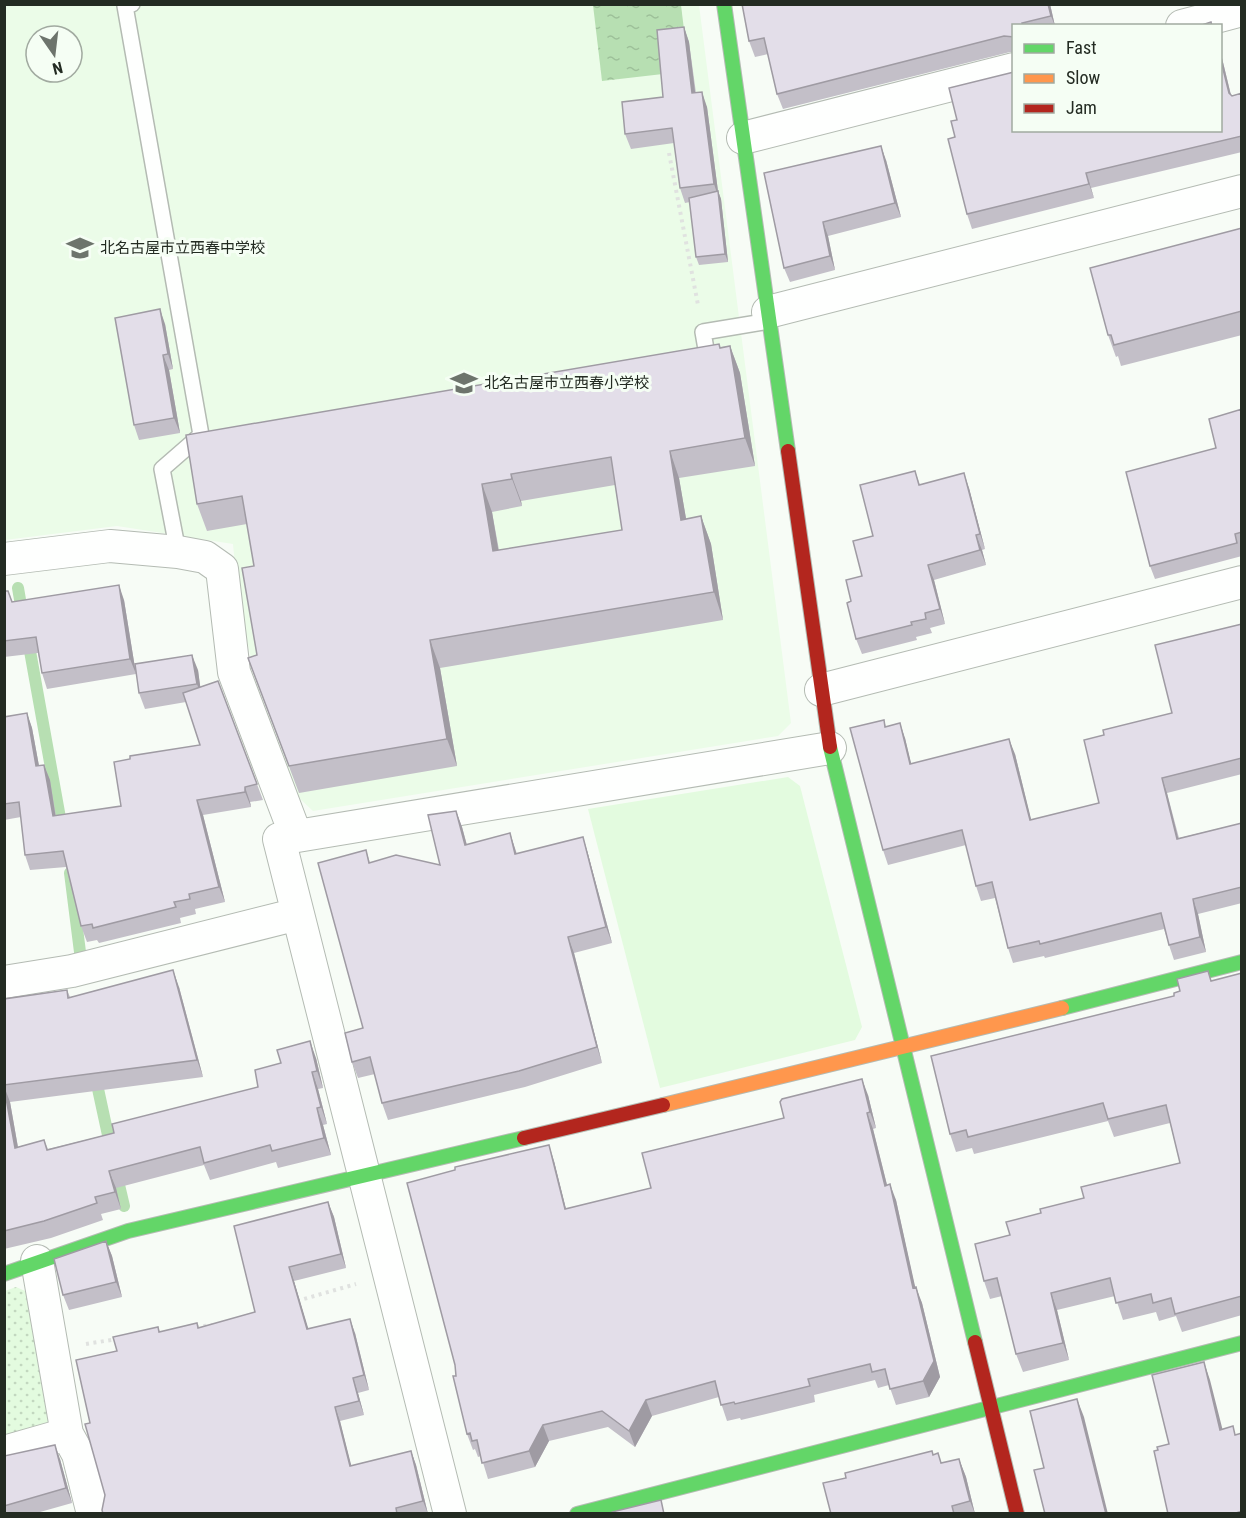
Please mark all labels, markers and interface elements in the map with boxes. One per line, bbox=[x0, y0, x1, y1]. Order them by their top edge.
north arrow bbox=[24, 24, 84, 84]
legend bbox=[1012, 24, 1222, 132]
text: Fast bbox=[1066, 37, 1097, 58]
text: N bbox=[50, 58, 65, 78]
text: Slow bbox=[1066, 67, 1101, 88]
text: Jam bbox=[1066, 97, 1097, 118]
school or university icon: 北名古屋市立西春中学校 bbox=[65, 233, 95, 263]
place label: 北名古屋市立西春中学校 bbox=[100, 239, 265, 257]
school or university icon: 北名古屋市立西春小学校 bbox=[449, 368, 479, 398]
place label: 北名古屋市立西春小学校 bbox=[484, 374, 649, 392]

